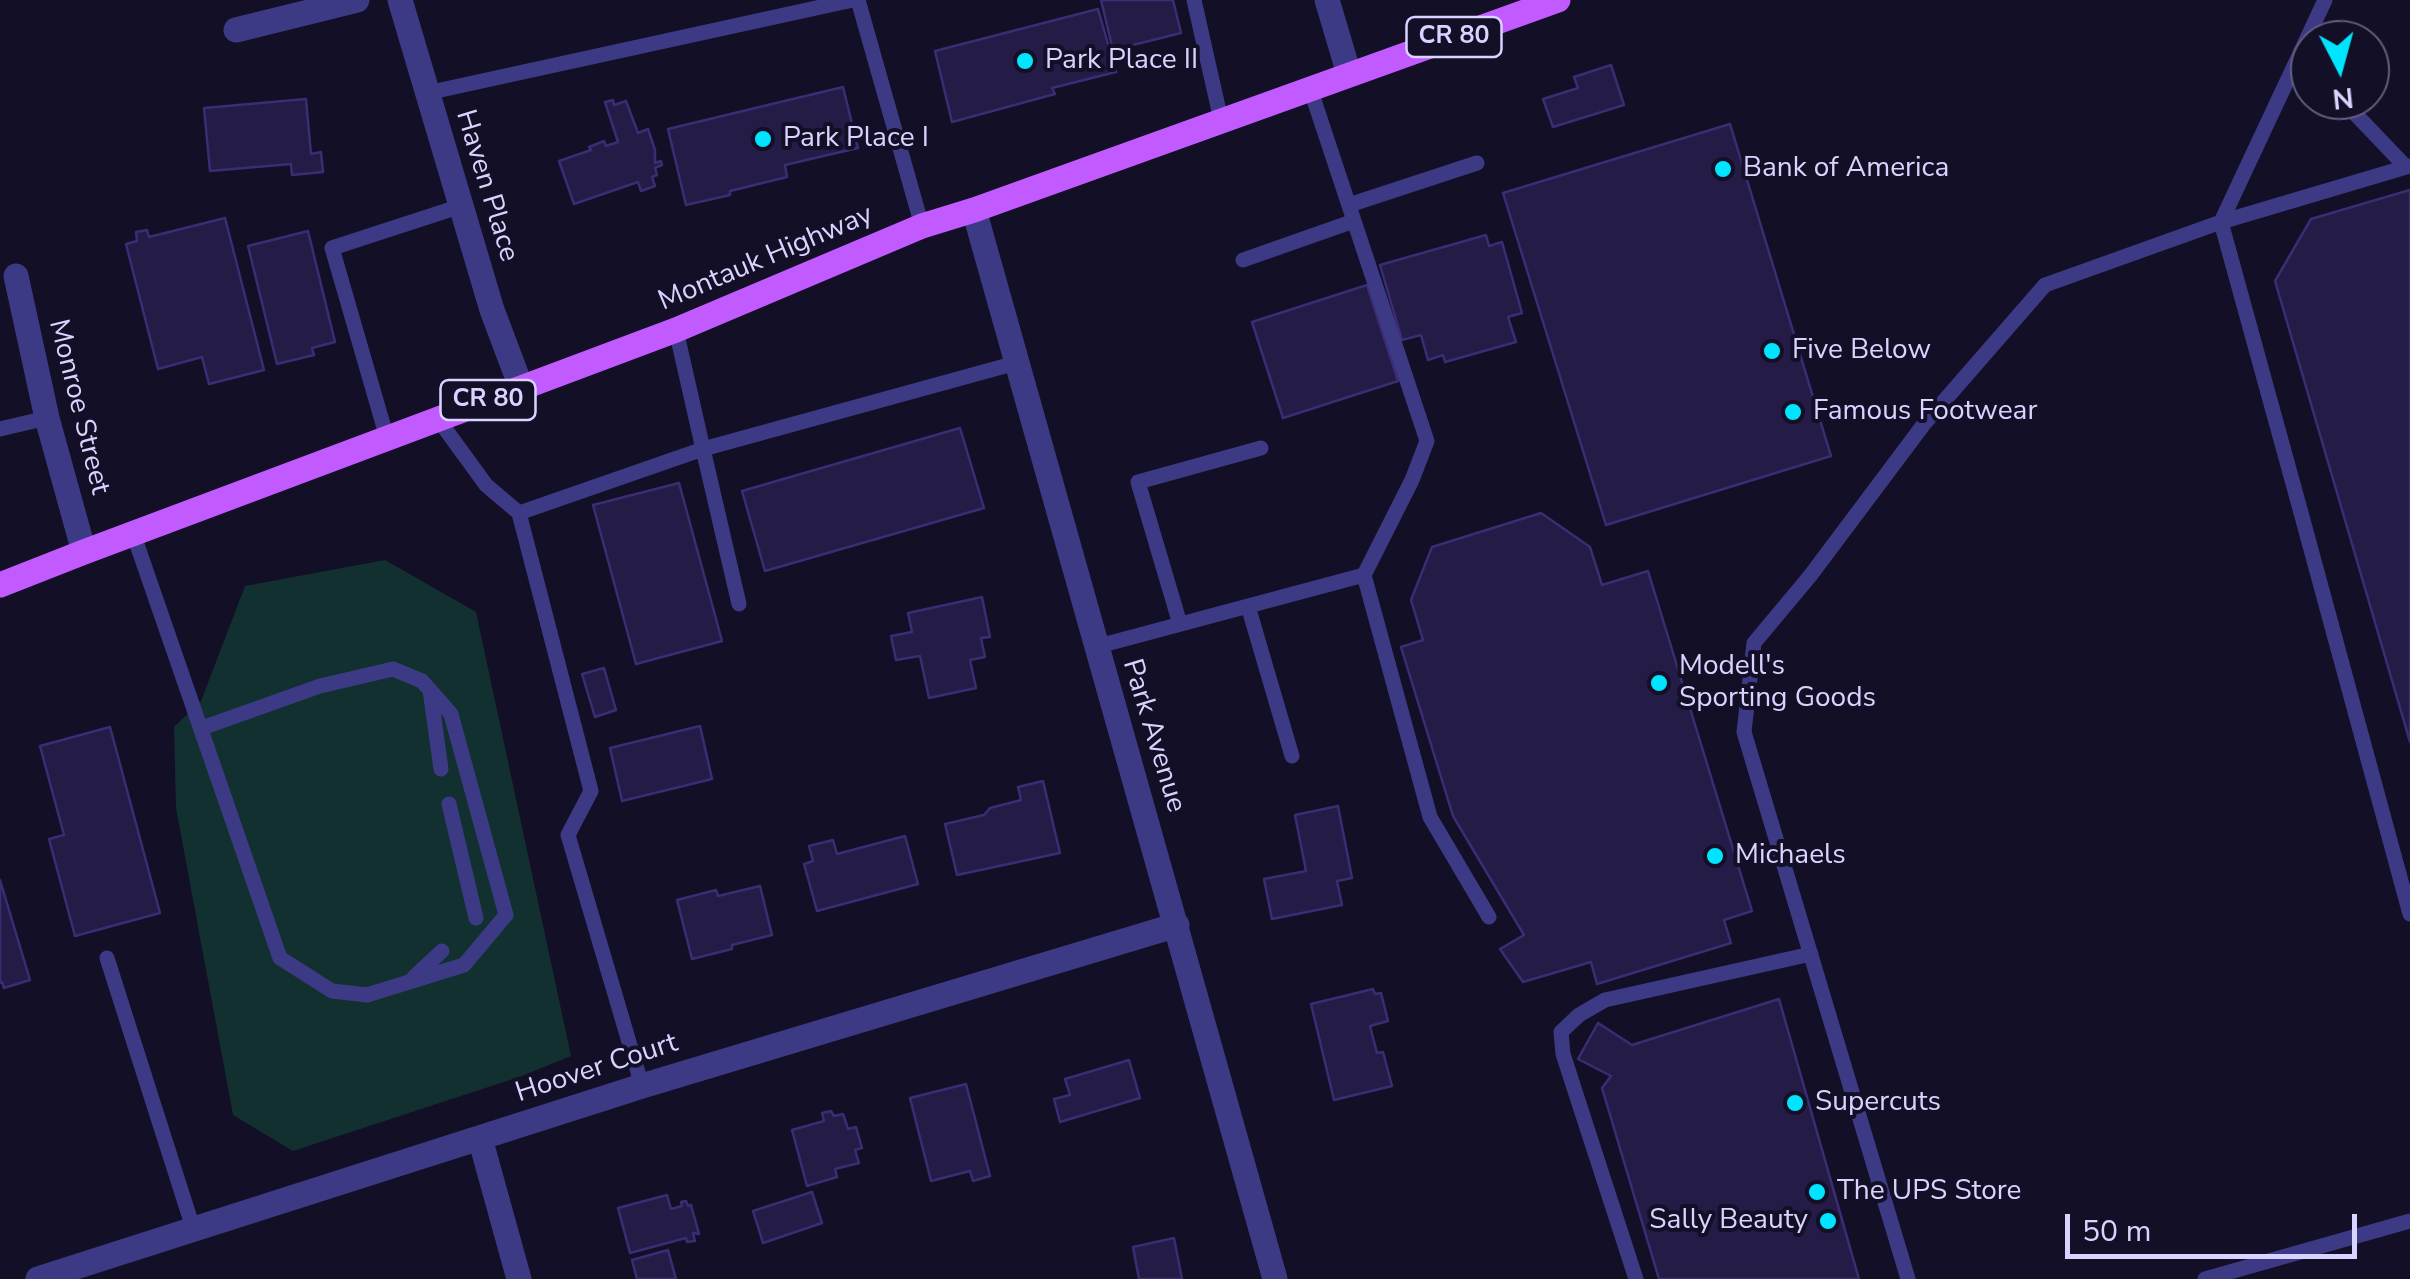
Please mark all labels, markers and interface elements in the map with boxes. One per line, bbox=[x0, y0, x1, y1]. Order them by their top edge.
road number: CR 80 bbox=[1406, 17, 1502, 57]
north arrow bbox=[2290, 20, 2390, 120]
place label: Park Place II bbox=[1045, 44, 1198, 78]
marker: Park Place II bbox=[1014, 50, 1036, 72]
text: N bbox=[2331, 78, 2355, 118]
street label: Haven Place bbox=[447, 106, 525, 266]
place label: Park Place I bbox=[783, 122, 929, 156]
marker: Park Place I bbox=[752, 128, 774, 150]
place label: Bank of America bbox=[1743, 152, 1949, 186]
marker: Bank of America bbox=[1712, 158, 1734, 180]
street label: Montauk Highway bbox=[654, 199, 878, 319]
street label: Monroe Street bbox=[40, 316, 116, 498]
place label: Five Below bbox=[1792, 334, 1931, 368]
marker: Five Below bbox=[1761, 340, 1783, 362]
road number: CR 80 bbox=[440, 380, 536, 420]
place label: Famous Footwear bbox=[1813, 395, 2037, 429]
marker: Famous Footwear bbox=[1782, 401, 1804, 423]
place label: Modell's Sporting Goods bbox=[1679, 650, 1876, 716]
street label: Park Avenue bbox=[1114, 655, 1192, 817]
marker: Modell's Sporting Goods bbox=[1648, 672, 1670, 694]
place label: Michaels bbox=[1735, 839, 1846, 873]
marker: Michaels bbox=[1704, 845, 1726, 867]
street label: Hoover Court bbox=[512, 1027, 682, 1111]
place label: Supercuts bbox=[1815, 1086, 1941, 1120]
marker: Supercuts bbox=[1784, 1092, 1806, 1114]
place label: The UPS Store bbox=[1837, 1175, 2022, 1209]
marker: The UPS Store bbox=[1806, 1181, 1828, 1203]
scale bar bbox=[2070, 1194, 2362, 1256]
place label: Sally Beauty bbox=[1649, 1204, 1808, 1238]
marker: Sally Beauty bbox=[1817, 1210, 1839, 1232]
text: 50 m bbox=[2082, 1211, 2151, 1252]

